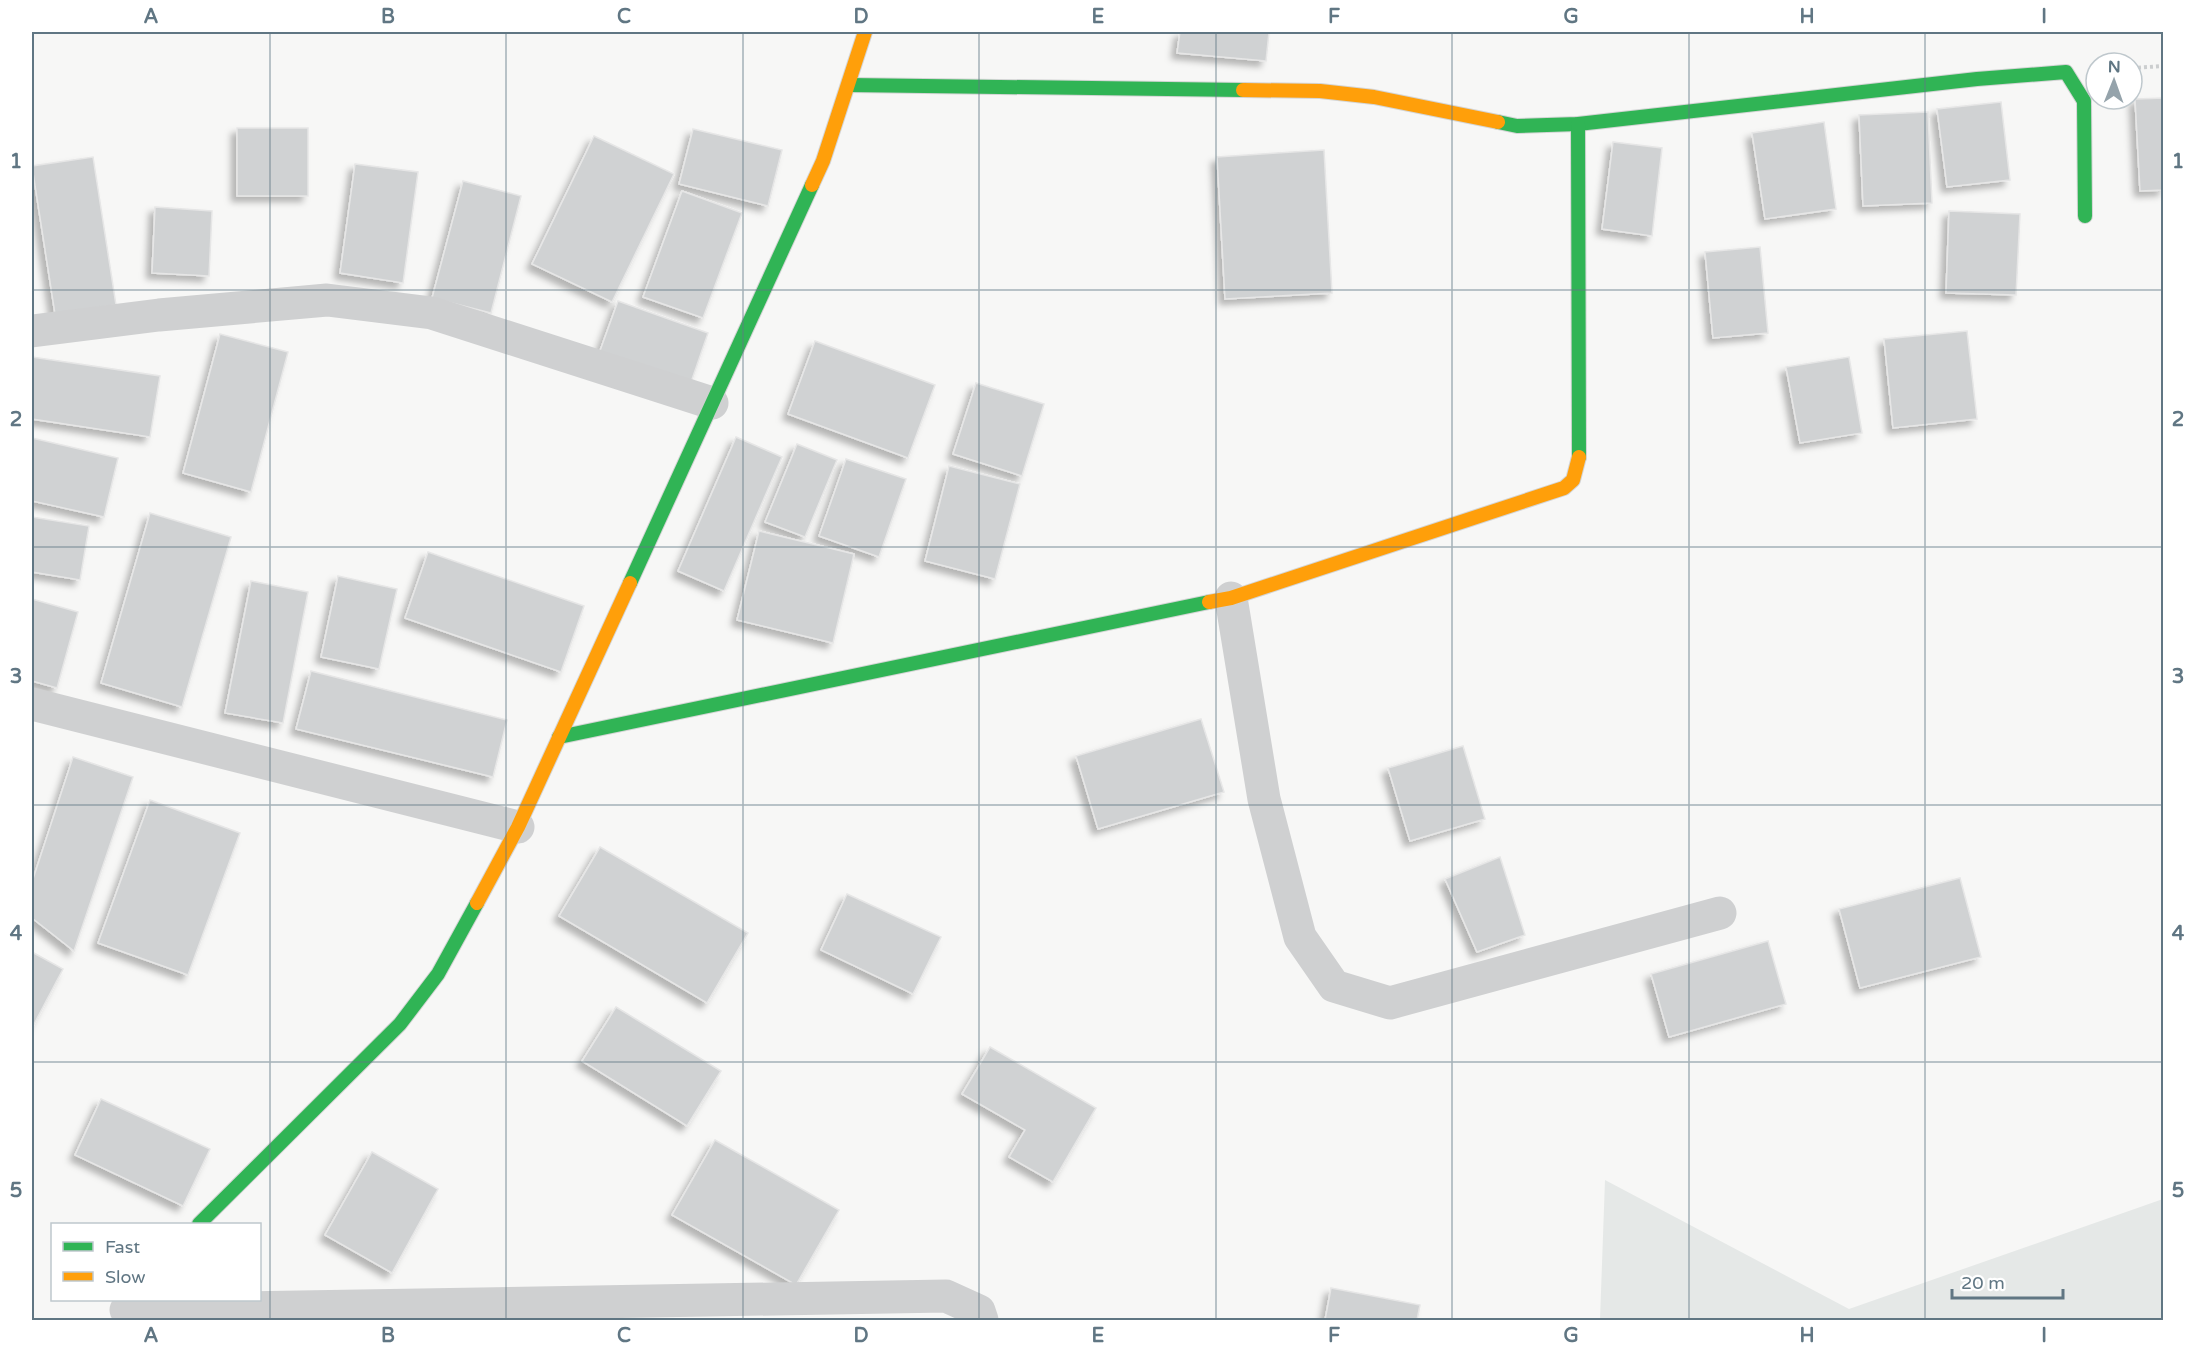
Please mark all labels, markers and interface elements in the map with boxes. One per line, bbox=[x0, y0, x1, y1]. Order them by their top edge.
text: A bbox=[144, 5, 159, 29]
text: B bbox=[381, 5, 395, 29]
text: C bbox=[617, 5, 631, 29]
text: D bbox=[853, 5, 869, 29]
text: E bbox=[1092, 5, 1105, 29]
text: F bbox=[1328, 5, 1340, 29]
text: G bbox=[1563, 5, 1579, 29]
text: H bbox=[1799, 5, 1815, 29]
text: I bbox=[2041, 5, 2047, 29]
north arrow bbox=[2084, 51, 2144, 111]
text: N bbox=[2108, 57, 2121, 77]
text: 1 bbox=[10, 150, 22, 174]
text: 1 bbox=[2172, 150, 2184, 174]
text: 2 bbox=[10, 408, 22, 432]
text: 2 bbox=[2172, 408, 2184, 432]
text: 3 bbox=[10, 665, 22, 689]
text: 3 bbox=[2172, 665, 2184, 689]
text: 4 bbox=[10, 922, 23, 946]
text: 4 bbox=[2172, 922, 2185, 946]
text: 5 bbox=[10, 1179, 22, 1203]
text: 5 bbox=[2172, 1179, 2184, 1203]
legend bbox=[51, 1223, 261, 1301]
text: Fast bbox=[105, 1236, 140, 1258]
scale bar bbox=[1952, 1262, 2063, 1300]
text: Slow bbox=[105, 1266, 146, 1288]
text: 20 m bbox=[1961, 1272, 2005, 1294]
text: A bbox=[144, 1324, 159, 1348]
text: B bbox=[381, 1324, 395, 1348]
text: C bbox=[617, 1324, 631, 1348]
text: D bbox=[853, 1324, 869, 1348]
text: E bbox=[1092, 1324, 1105, 1348]
text: F bbox=[1328, 1324, 1340, 1348]
text: G bbox=[1563, 1324, 1579, 1348]
text: H bbox=[1799, 1324, 1815, 1348]
text: I bbox=[2041, 1324, 2047, 1348]

